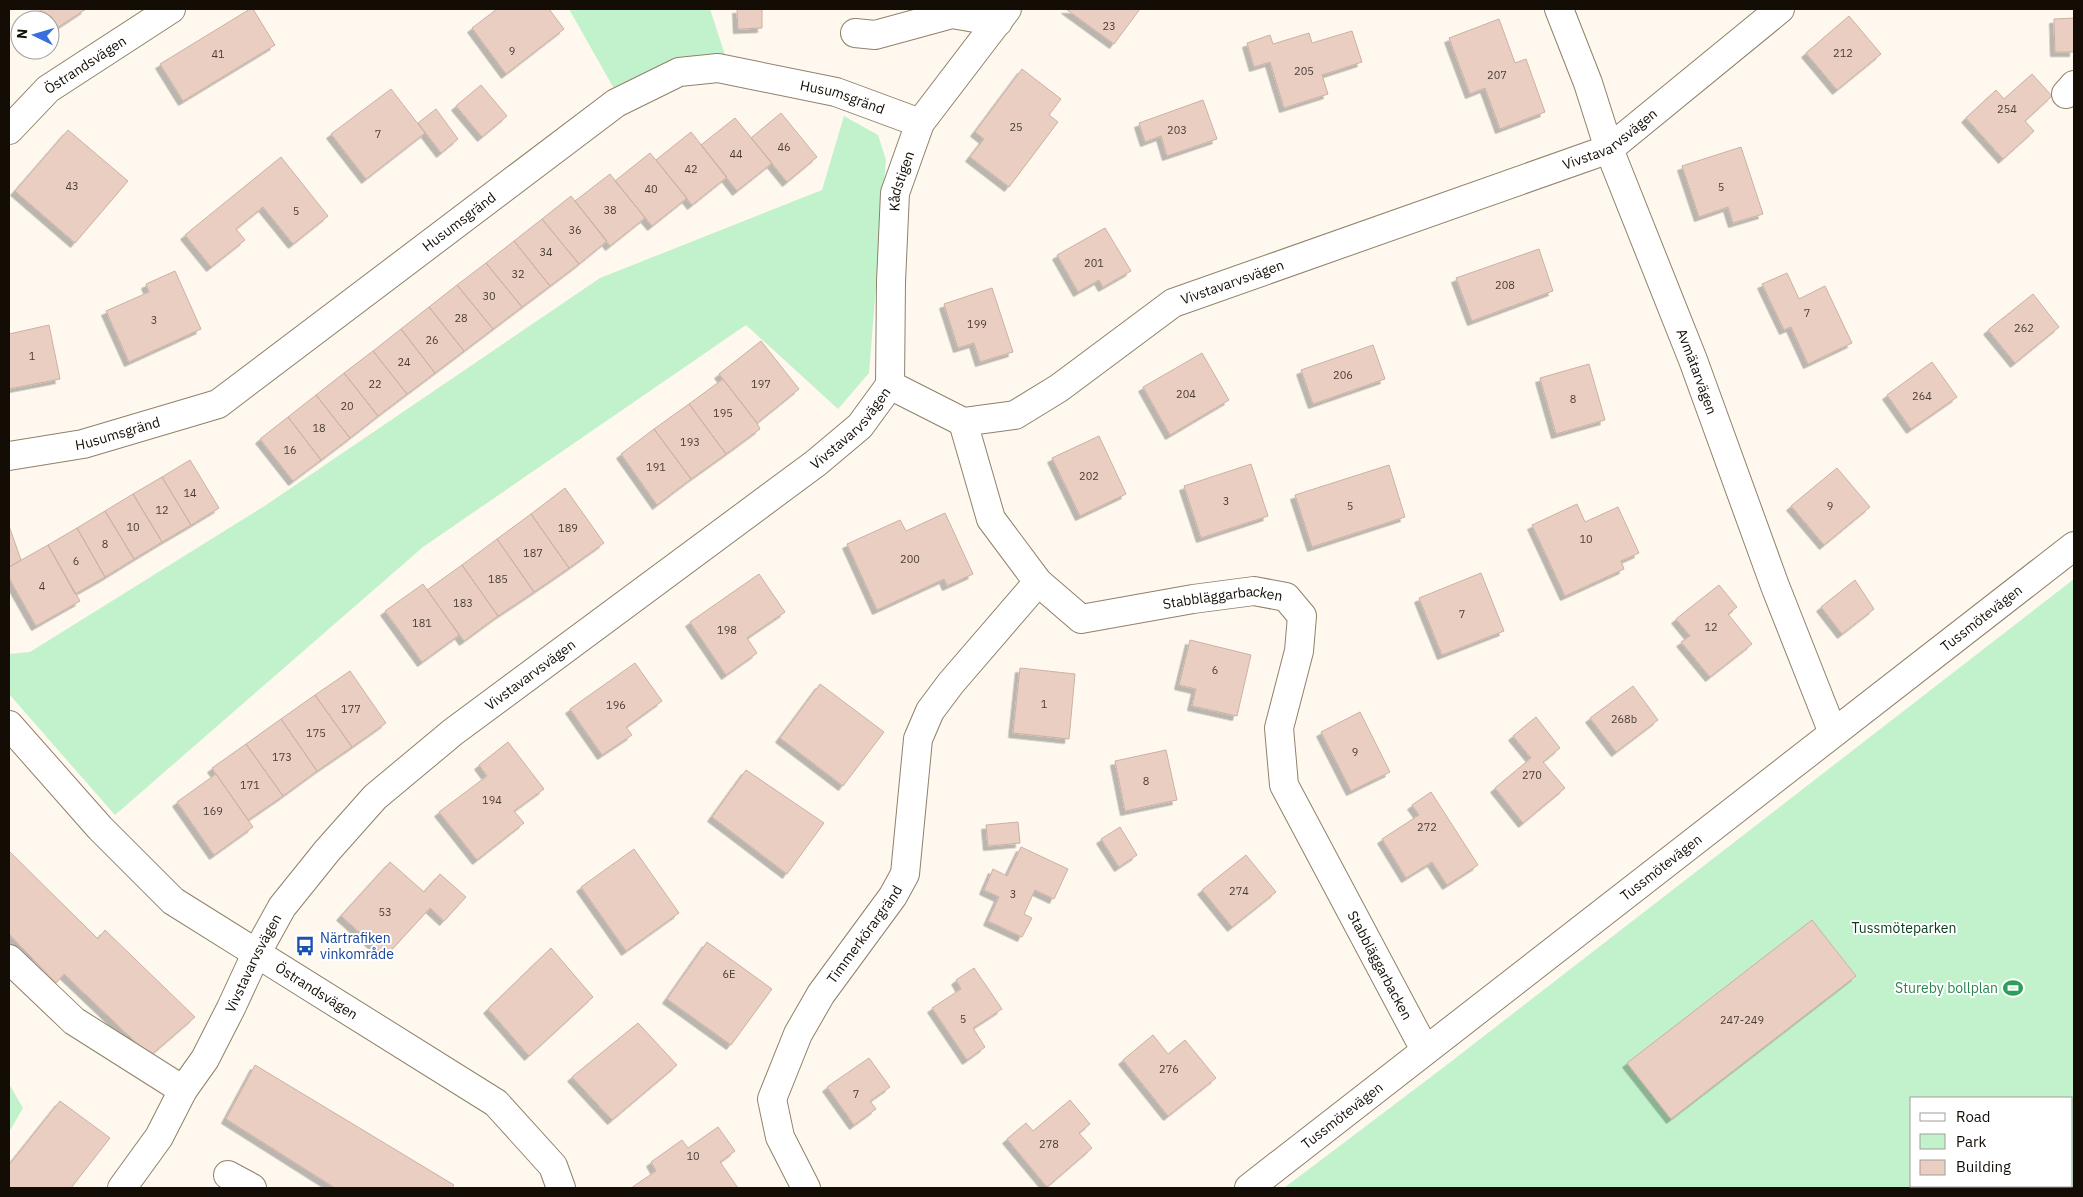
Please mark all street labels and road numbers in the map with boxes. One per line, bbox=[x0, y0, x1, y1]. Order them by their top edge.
street label: Östrandsvägen bbox=[41, 32, 130, 98]
street label: Husumsgränd bbox=[799, 76, 887, 118]
street label: Vivstavarvsvägen bbox=[1560, 104, 1661, 174]
street label: Kådstigen bbox=[885, 148, 918, 212]
street label: Husumsgränd bbox=[419, 188, 499, 255]
street label: Vivstavarvsvägen bbox=[1178, 256, 1286, 309]
street label: Avmätarvägen bbox=[1672, 326, 1721, 417]
street label: Vivstavarvsvägen bbox=[807, 384, 894, 473]
street label: Husumsgränd bbox=[74, 413, 162, 454]
street label: Tussmötevägen bbox=[1937, 581, 2026, 655]
street label: Stabbläggarbacken bbox=[1161, 582, 1284, 613]
street label: Vivstavarvsvägen bbox=[481, 635, 579, 714]
street label: Tussmötevägen bbox=[1617, 830, 1705, 905]
street label: Timmerkörargränd bbox=[823, 882, 906, 987]
street label: Stabbläggarbacken bbox=[1344, 908, 1416, 1023]
street label: Vivstavarvsvägen bbox=[221, 911, 285, 1016]
street label: Östrandsvägen bbox=[272, 958, 361, 1023]
street label: Tussmötevägen bbox=[1298, 1078, 1387, 1153]

